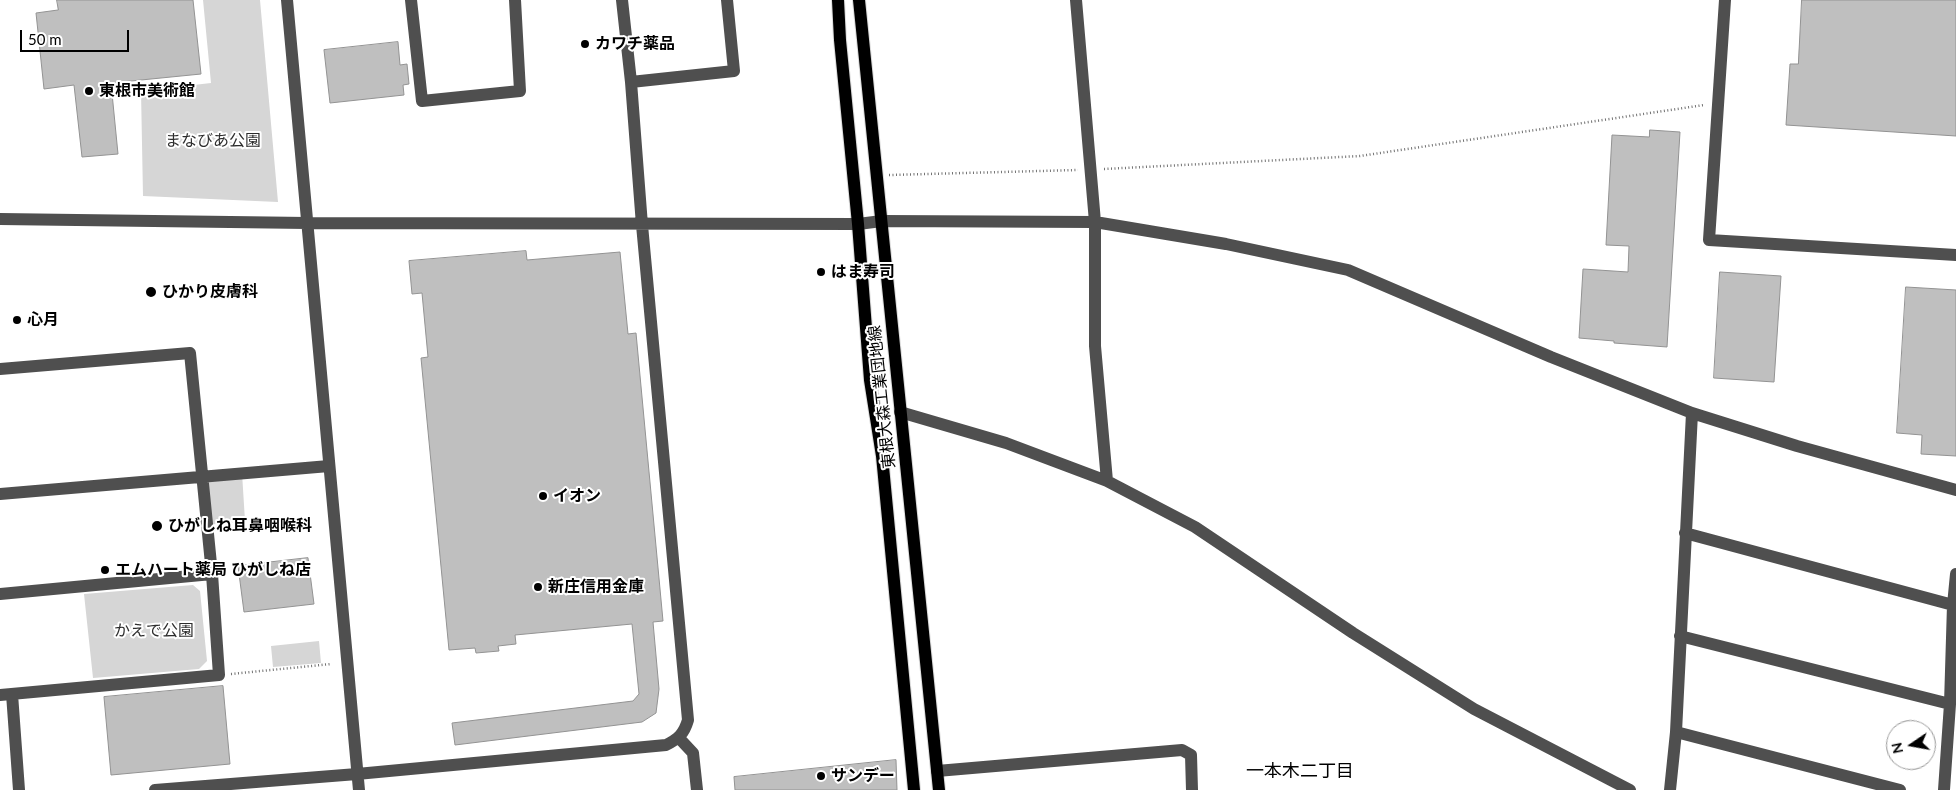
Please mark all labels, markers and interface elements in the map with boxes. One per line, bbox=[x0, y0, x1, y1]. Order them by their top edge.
scale bar bbox=[22, 20, 131, 52]
text: 50 m bbox=[28, 30, 62, 48]
place label: カワチ薬品 bbox=[595, 34, 675, 54]
marker: カワチ薬品 bbox=[579, 38, 591, 50]
place label: 東根市美術館 bbox=[99, 81, 195, 101]
marker: 東根市美術館 bbox=[83, 85, 95, 97]
park label: まなびあ公園 bbox=[165, 131, 261, 151]
place label: はま寿司 bbox=[831, 262, 895, 282]
marker: はま寿司 bbox=[815, 266, 827, 278]
place label: ひかり皮膚科 bbox=[162, 282, 258, 302]
marker: ひかり皮膚科 bbox=[144, 285, 158, 299]
place label: 心月 bbox=[27, 310, 59, 330]
marker: 心月 bbox=[11, 314, 23, 326]
street label: 東根大森工業団地線 bbox=[865, 324, 899, 470]
place label: イオン bbox=[553, 486, 601, 506]
marker: イオン bbox=[537, 490, 549, 502]
place label: ひがしね耳鼻咽喉科 bbox=[168, 516, 312, 536]
marker: ひがしね耳鼻咽喉科 bbox=[150, 519, 164, 533]
place label: エムハート薬局 ひがしね店 bbox=[115, 560, 311, 580]
marker: エムハート薬局 ひがしね店 bbox=[99, 564, 111, 576]
place label: 新庄信用金庫 bbox=[548, 577, 644, 597]
marker: 新庄信用金庫 bbox=[532, 581, 544, 593]
park label: かえで公園 bbox=[114, 621, 194, 641]
north arrow bbox=[1886, 720, 1936, 770]
text: N bbox=[1887, 741, 1906, 755]
district label: 一本木二丁目 bbox=[1246, 760, 1354, 782]
place label: サンデー bbox=[831, 766, 895, 786]
marker: サンデー bbox=[815, 770, 827, 782]

